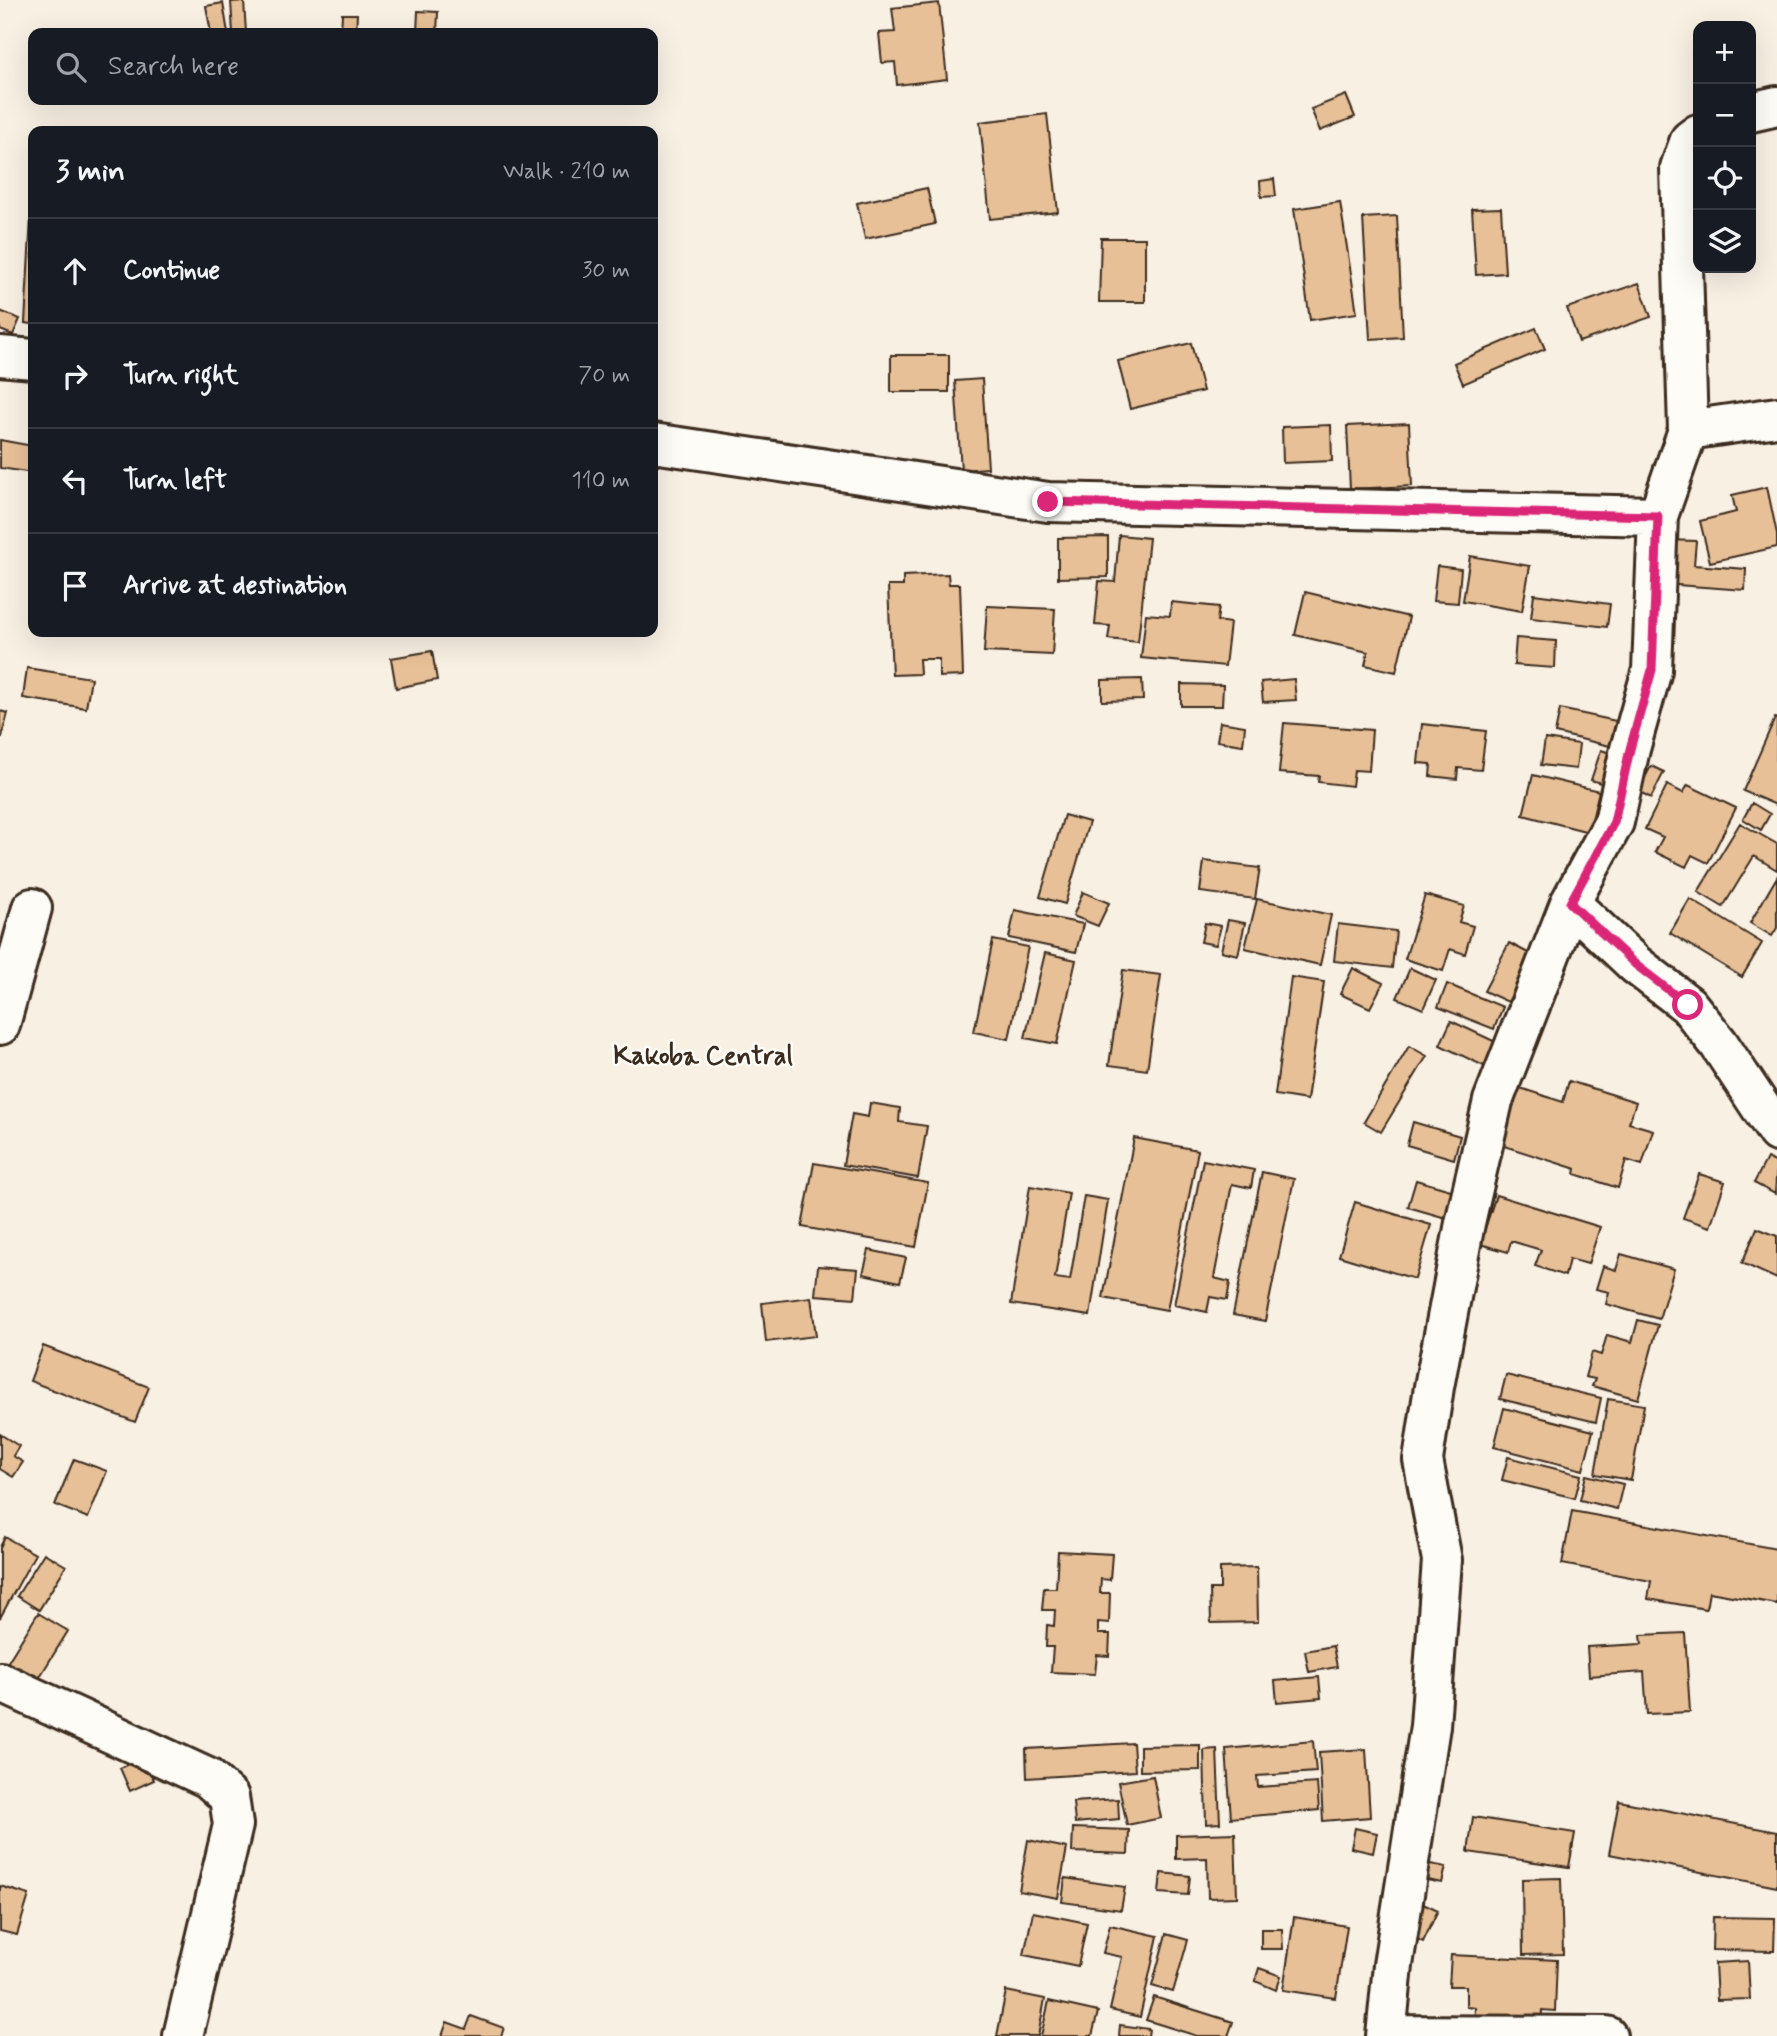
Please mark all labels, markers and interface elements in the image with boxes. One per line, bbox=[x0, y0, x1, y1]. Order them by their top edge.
map controls bbox=[1693, 21, 1756, 273]
button: + bbox=[1693, 21, 1756, 84]
search box bbox=[28, 28, 658, 105]
icon: search bbox=[52, 48, 90, 86]
text: Search here bbox=[108, 50, 239, 84]
button: − bbox=[1693, 84, 1756, 147]
button: locate bbox=[1693, 147, 1756, 210]
text: 3 min bbox=[56, 152, 125, 191]
text: Walk · 210 m bbox=[503, 157, 630, 187]
button: layers bbox=[1693, 210, 1756, 273]
icon: ahead bbox=[56, 252, 94, 290]
text: Continue bbox=[123, 254, 220, 288]
text: 30 m bbox=[582, 256, 630, 286]
icon: right bbox=[56, 357, 94, 395]
text: Turn right bbox=[123, 359, 239, 393]
text: 70 m bbox=[578, 361, 630, 391]
icon: left bbox=[56, 462, 94, 500]
text: Turn left bbox=[123, 464, 227, 498]
text: 110 m bbox=[571, 466, 630, 496]
route end bbox=[1032, 486, 1063, 517]
icon: arrive bbox=[56, 567, 94, 605]
text: Arrive at destination bbox=[123, 569, 347, 603]
route start bbox=[1672, 989, 1703, 1020]
district label: Kakoba Central bbox=[613, 1040, 793, 1074]

